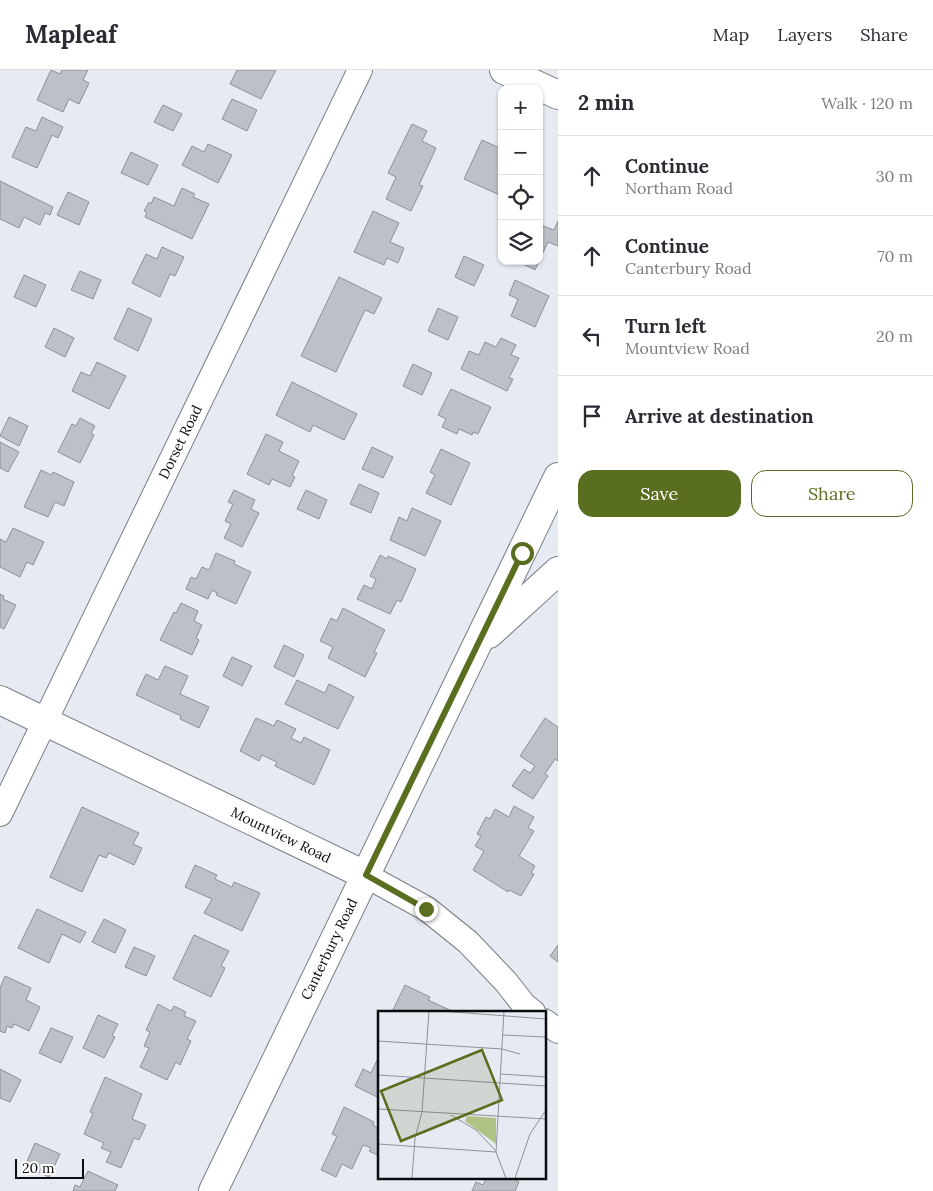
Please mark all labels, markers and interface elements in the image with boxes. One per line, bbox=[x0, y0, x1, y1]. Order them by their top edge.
text: Mapleaf bbox=[25, 19, 117, 50]
text: Map bbox=[713, 23, 749, 46]
text: Layers bbox=[777, 23, 832, 46]
text: Share bbox=[860, 23, 908, 46]
map controls bbox=[498, 85, 543, 265]
button: + bbox=[498, 85, 543, 130]
text: 2 min bbox=[578, 89, 634, 116]
text: Walk · 120 m bbox=[821, 93, 913, 113]
button: − bbox=[498, 130, 543, 175]
text: Continue bbox=[625, 154, 709, 178]
icon: ahead bbox=[578, 162, 606, 190]
text: 30 m bbox=[876, 166, 913, 186]
button: locate bbox=[498, 175, 543, 220]
text: Northam Road bbox=[625, 178, 733, 198]
button: layers bbox=[498, 220, 543, 265]
text: Continue bbox=[625, 234, 709, 258]
icon: ahead bbox=[578, 242, 606, 270]
text: 70 m bbox=[877, 246, 913, 266]
text: Canterbury Road bbox=[625, 258, 752, 278]
text: Turn left bbox=[625, 314, 706, 338]
icon: left bbox=[578, 322, 606, 350]
text: 20 m bbox=[876, 326, 913, 346]
text: Mountview Road bbox=[625, 338, 750, 358]
street label: Dorset Road bbox=[154, 402, 206, 482]
icon: arrive bbox=[578, 402, 606, 430]
text: Arrive at destination bbox=[625, 404, 814, 428]
button: Save bbox=[578, 470, 741, 517]
button: Share bbox=[751, 470, 913, 517]
route start bbox=[511, 542, 534, 565]
street label: Mountview Road bbox=[228, 803, 334, 867]
street label: Canterbury Road bbox=[297, 895, 361, 1003]
route end bbox=[415, 898, 438, 921]
inset map bbox=[378, 1011, 546, 1178]
scale bar bbox=[15, 1156, 84, 1179]
text: 20 m bbox=[22, 1159, 54, 1177]

